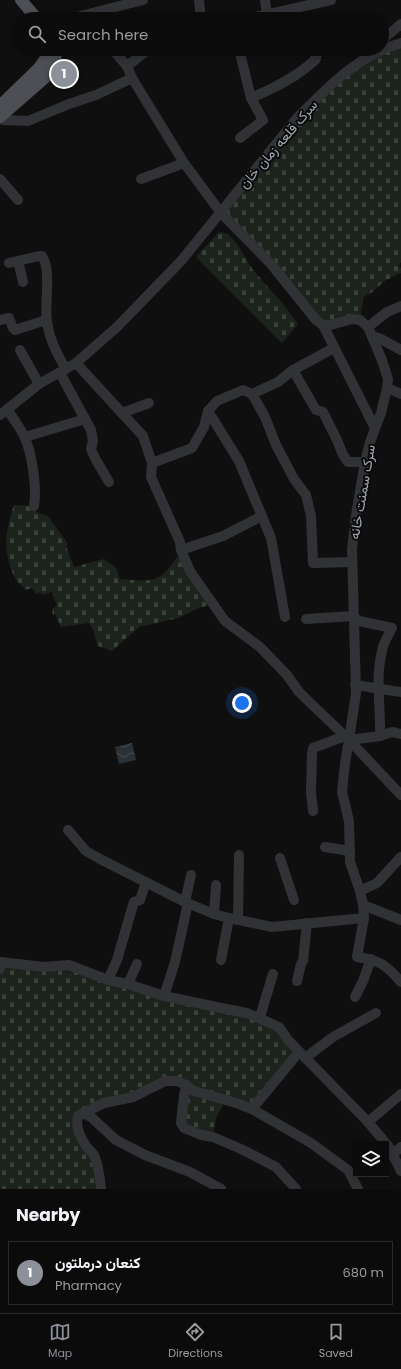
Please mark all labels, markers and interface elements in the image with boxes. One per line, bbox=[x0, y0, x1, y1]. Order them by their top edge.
search box bbox=[12, 12, 389, 56]
icon: search bbox=[26, 23, 48, 45]
text: Search here bbox=[58, 24, 148, 45]
pin: 1 bbox=[51, 59, 77, 89]
street label: سرک قلعه زمان خان bbox=[234, 95, 322, 193]
street label: سرک سمنت خانه bbox=[344, 443, 380, 541]
your location bbox=[232, 693, 252, 713]
map controls bbox=[353, 1141, 389, 1177]
button: layers bbox=[353, 1141, 389, 1177]
text: Nearby bbox=[16, 1203, 80, 1227]
text: کنعان درملتون bbox=[55, 1252, 140, 1273]
text: 1 bbox=[28, 1263, 32, 1282]
text: 680 m bbox=[343, 1263, 384, 1282]
text: Pharmacy bbox=[55, 1276, 122, 1295]
tab: Map bbox=[48, 1321, 72, 1362]
tab: Directions bbox=[168, 1321, 223, 1362]
tab: Saved bbox=[319, 1321, 353, 1362]

